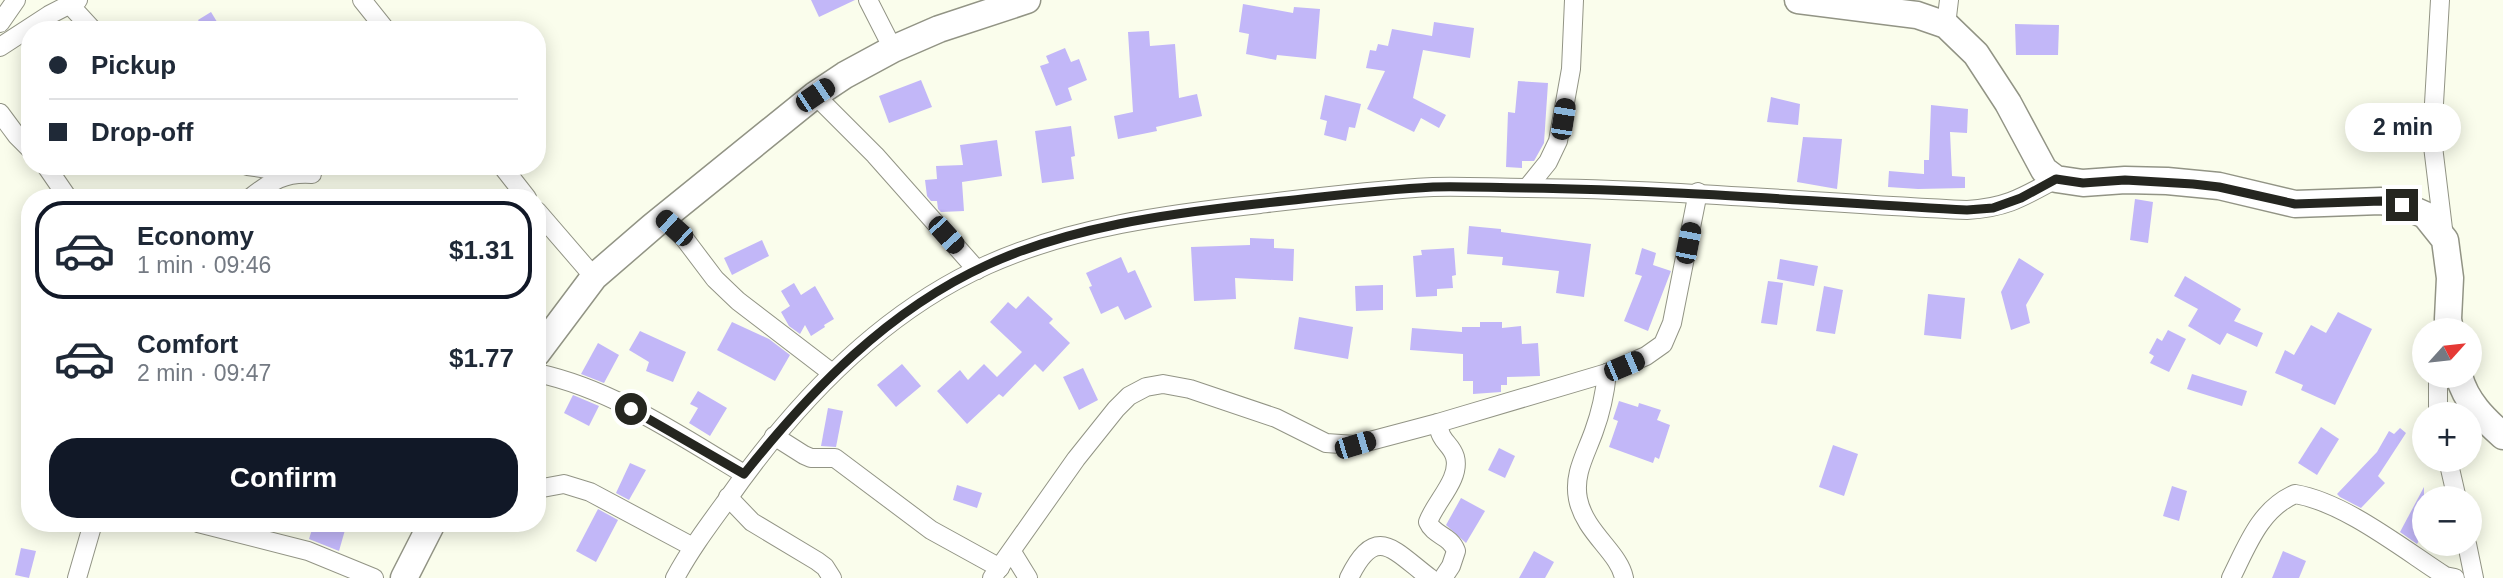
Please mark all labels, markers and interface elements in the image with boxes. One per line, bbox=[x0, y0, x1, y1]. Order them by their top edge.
text: Pickup bbox=[91, 50, 176, 80]
car bbox=[792, 75, 839, 115]
car bbox=[1550, 97, 1577, 141]
callout: 2 min bbox=[2344, 104, 2460, 152]
text: 2 min bbox=[2373, 114, 2433, 140]
text: Drop-off bbox=[91, 117, 194, 147]
route end bbox=[2386, 189, 2418, 221]
car bbox=[652, 206, 697, 250]
car bbox=[925, 212, 968, 258]
icon: car bbox=[53, 219, 116, 282]
car bbox=[1674, 220, 1703, 266]
text: Economy bbox=[137, 221, 254, 251]
text: $1.31 bbox=[449, 235, 514, 265]
text: 1 min · 09:46 bbox=[137, 252, 271, 278]
north arrow bbox=[2412, 318, 2482, 388]
map controls bbox=[2412, 318, 2482, 556]
icon: car bbox=[53, 327, 116, 390]
text: Comfort bbox=[137, 329, 238, 359]
text: $1.77 bbox=[449, 343, 514, 373]
car bbox=[1601, 348, 1648, 384]
text: 2 min · 09:47 bbox=[137, 360, 271, 386]
route start bbox=[615, 393, 647, 425]
button: + bbox=[2412, 402, 2482, 472]
car bbox=[1332, 429, 1379, 461]
button: Confirm bbox=[49, 438, 518, 518]
button: − bbox=[2412, 486, 2482, 556]

